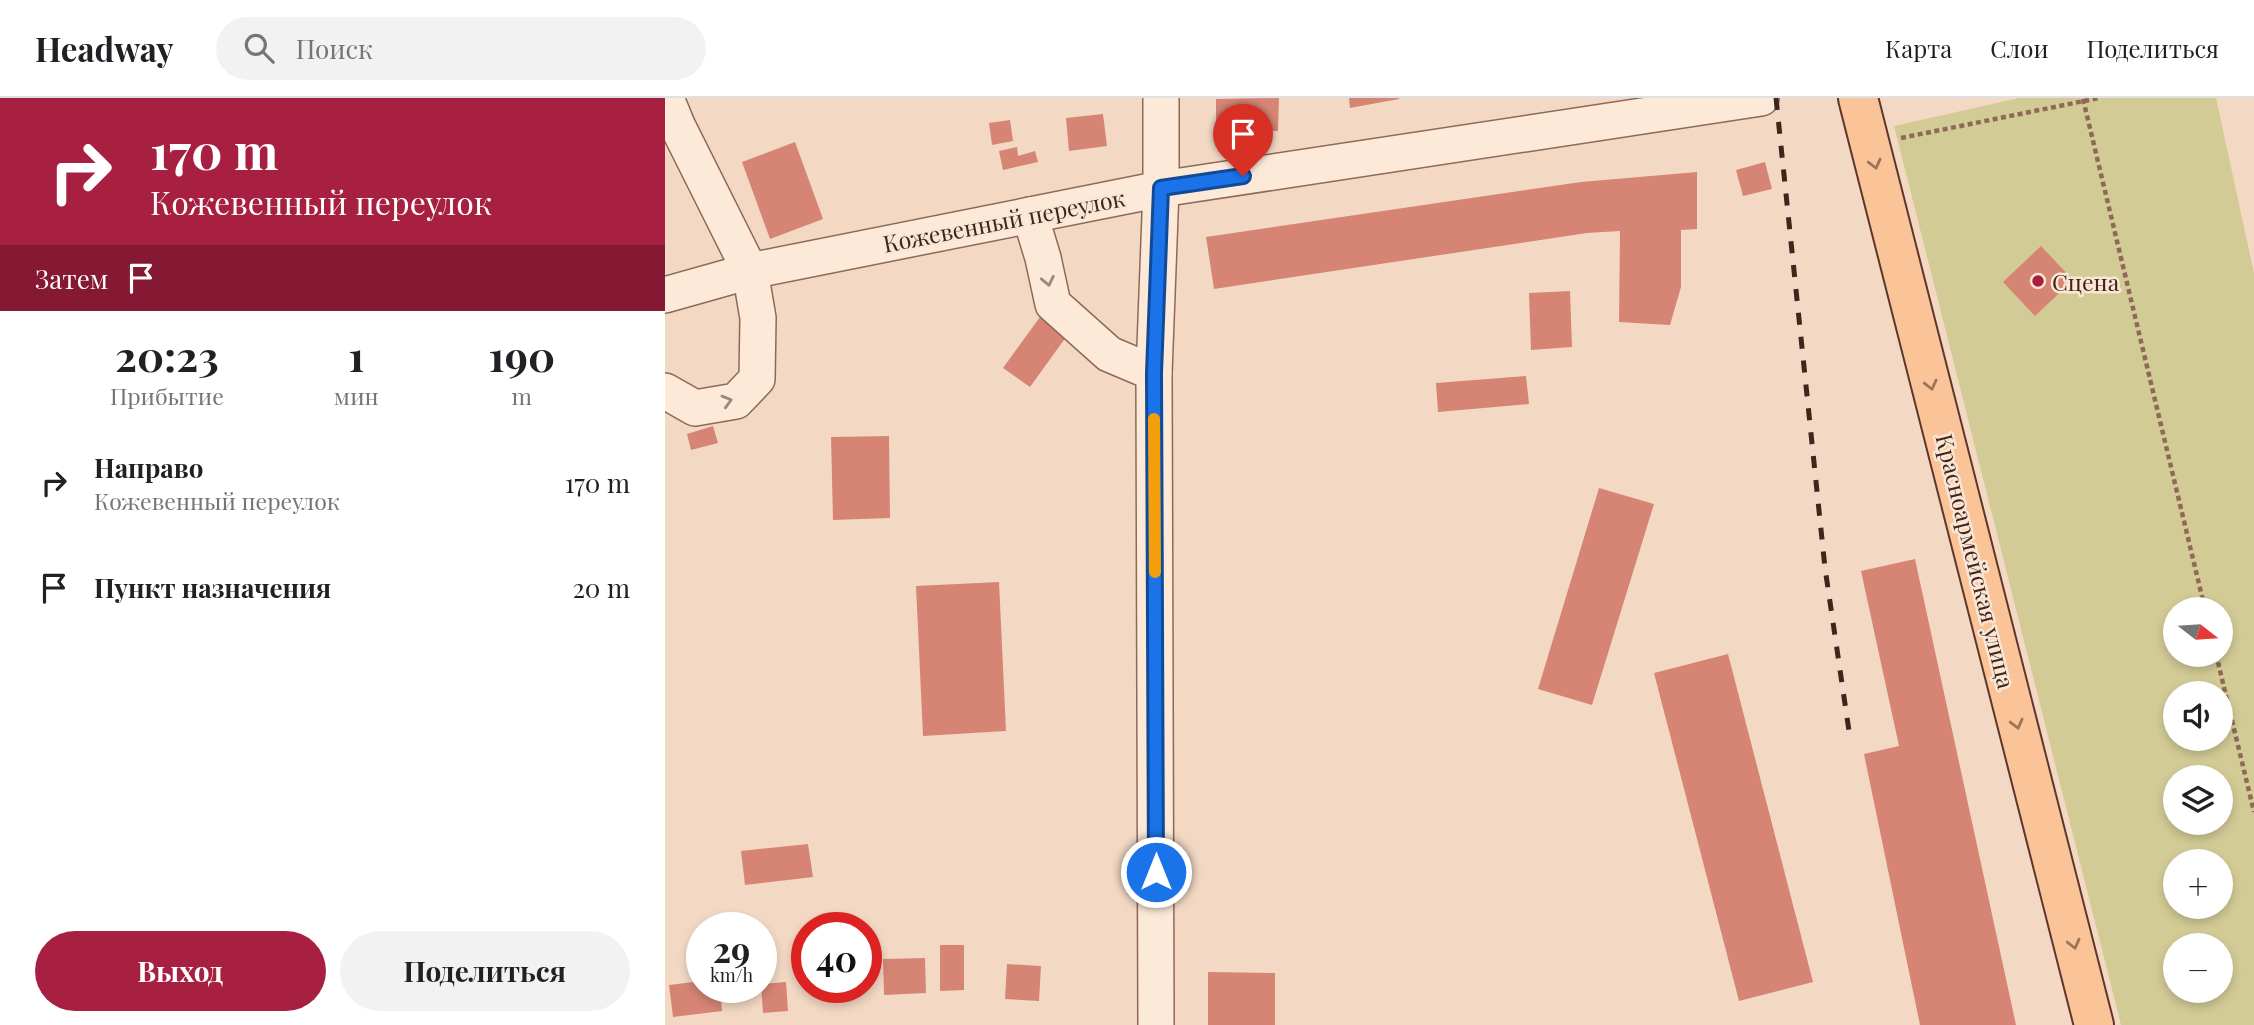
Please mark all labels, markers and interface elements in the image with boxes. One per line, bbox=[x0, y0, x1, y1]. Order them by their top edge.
search box bbox=[216, 17, 706, 80]
text: Headway bbox=[35, 26, 174, 70]
icon: search bbox=[240, 29, 278, 67]
text: Поиск bbox=[296, 31, 373, 66]
text: Карта bbox=[1885, 32, 1952, 64]
text: Слои bbox=[1990, 32, 2049, 64]
text: Поделиться bbox=[2087, 32, 2219, 64]
pin bbox=[1213, 104, 1273, 176]
icon: arrive bbox=[1224, 115, 1262, 153]
text: 170 m bbox=[150, 117, 278, 182]
icon: right bbox=[35, 126, 126, 217]
one-way arrow bbox=[1867, 158, 1881, 170]
text: Кожевенный переулок bbox=[150, 180, 492, 223]
street label: Кожевенный переулок bbox=[880, 181, 1128, 259]
icon: arrive bbox=[122, 259, 160, 297]
text: Затем bbox=[35, 261, 108, 296]
place label: Сцена bbox=[2052, 266, 2120, 297]
marker: Сцена bbox=[2030, 273, 2046, 289]
one-way arrow bbox=[1039, 275, 1054, 287]
text: 20:23 bbox=[115, 327, 219, 383]
text: 1 bbox=[348, 327, 364, 383]
text: 190 bbox=[489, 327, 555, 383]
one-way arrow bbox=[1923, 378, 1937, 390]
text: Прибытие bbox=[110, 380, 224, 411]
text: мин bbox=[334, 380, 379, 411]
text: m bbox=[512, 380, 532, 411]
one-way arrow bbox=[721, 395, 733, 409]
street label: Красноармейская улица bbox=[1929, 431, 2023, 692]
text: Направо bbox=[94, 450, 203, 485]
icon: right bbox=[35, 464, 73, 502]
text: 170 m bbox=[565, 465, 630, 500]
text: Кожевенный переулок bbox=[94, 485, 340, 516]
icon: arrive bbox=[35, 569, 73, 607]
text: Пункт назначения bbox=[94, 570, 331, 605]
text: 20 m bbox=[572, 570, 630, 605]
north arrow bbox=[2163, 597, 2233, 667]
map controls bbox=[2163, 597, 2233, 1003]
button: sound bbox=[2163, 681, 2233, 751]
one-way arrow bbox=[2009, 718, 2023, 730]
button: layers bbox=[2163, 765, 2233, 835]
position arrow bbox=[1119, 835, 1193, 909]
button: + bbox=[2163, 849, 2233, 919]
speed limit sign: 40 bbox=[791, 912, 882, 1003]
text: 29 bbox=[713, 925, 750, 972]
button: Выход bbox=[35, 931, 326, 1011]
button: Поделиться bbox=[340, 931, 630, 1011]
button: − bbox=[2163, 933, 2233, 1003]
one-way arrow bbox=[2065, 938, 2080, 950]
text: km/h bbox=[710, 963, 753, 987]

